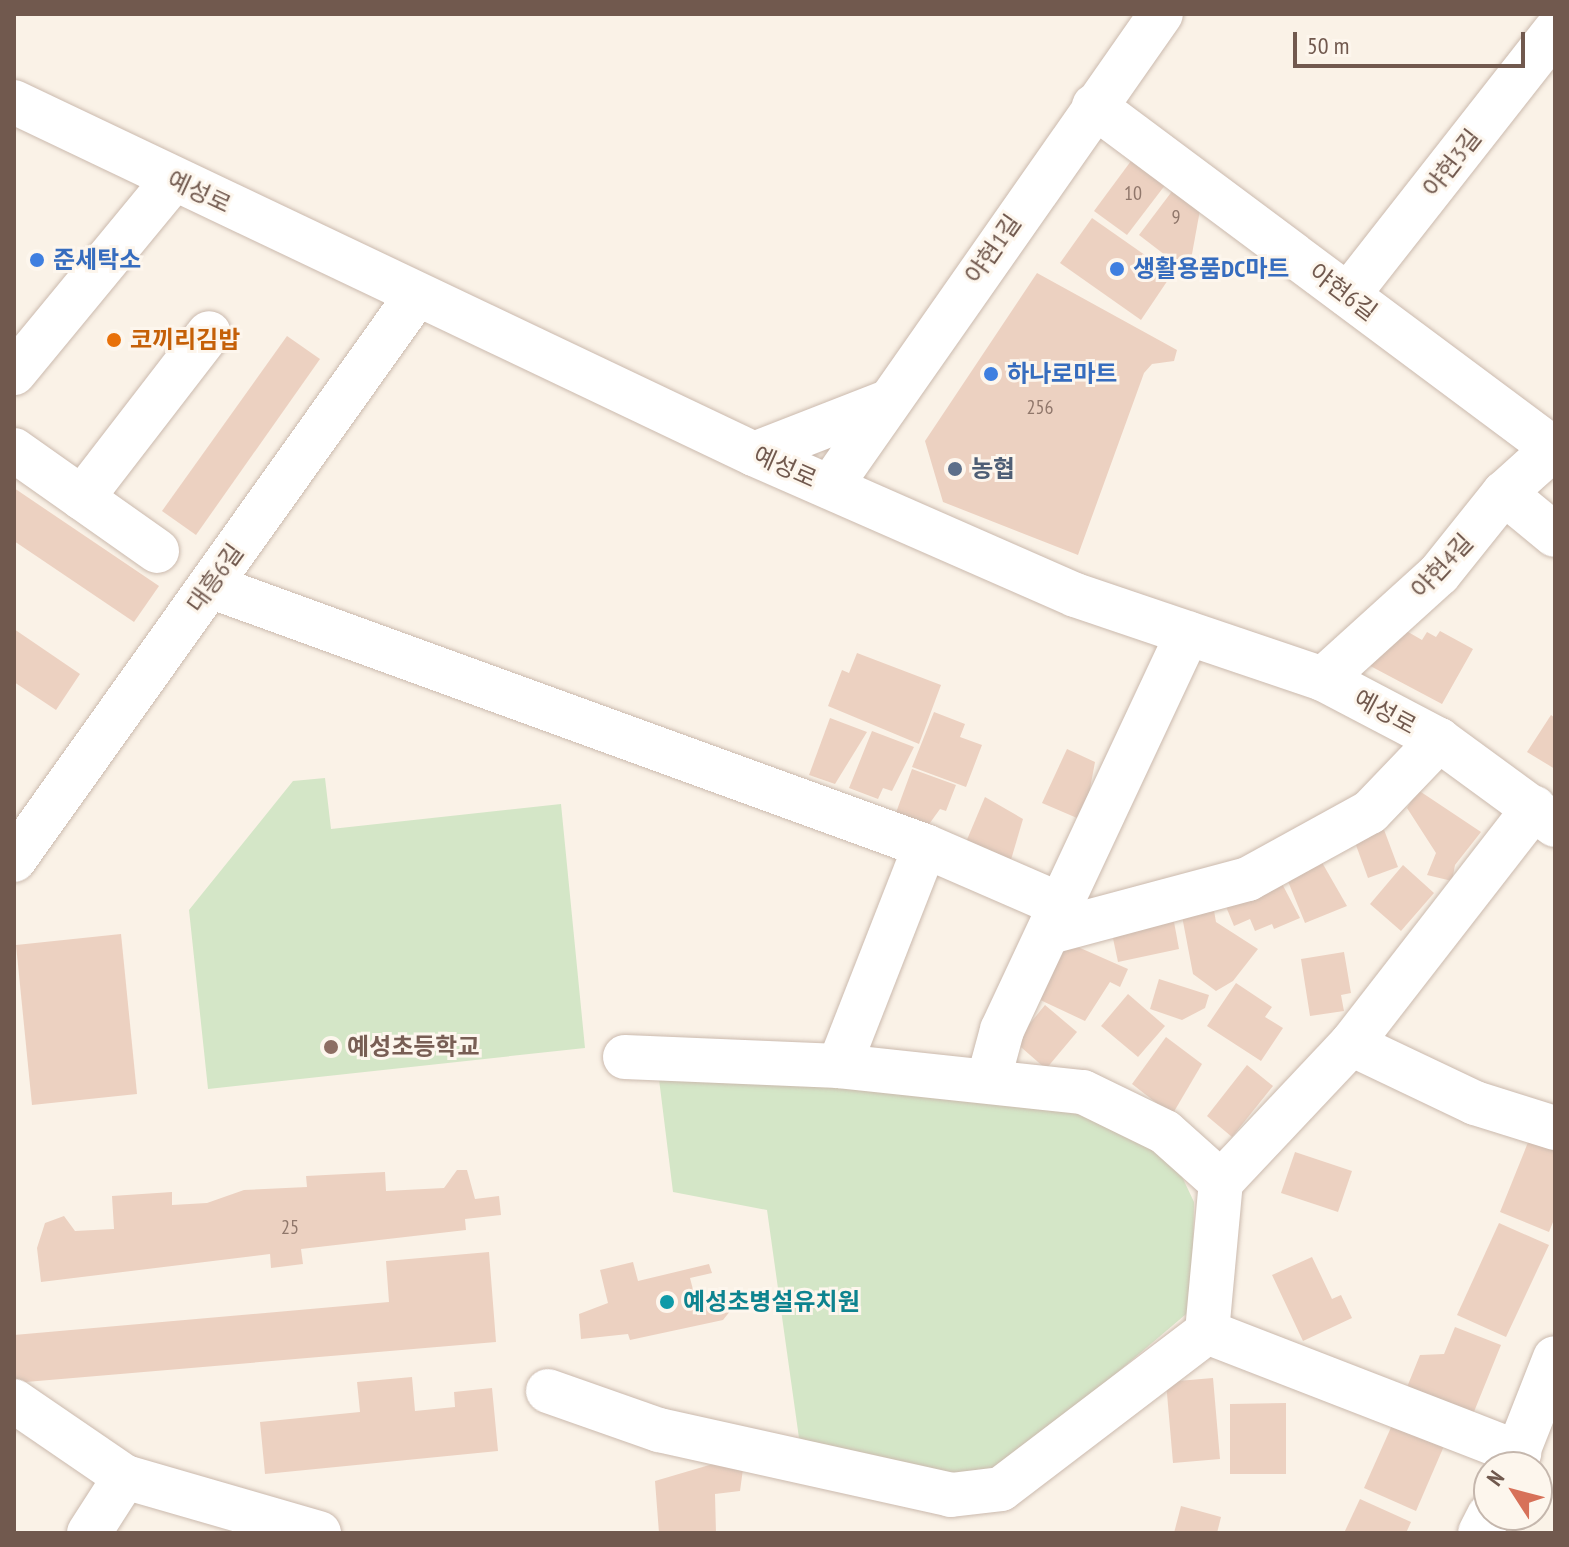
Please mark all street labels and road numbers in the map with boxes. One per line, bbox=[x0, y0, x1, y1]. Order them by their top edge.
street label: 야현3길 bbox=[1417, 124, 1487, 202]
street label: 예성로 bbox=[163, 165, 235, 219]
street label: 야현1길 bbox=[959, 209, 1027, 289]
street label: 야현6길 bbox=[1304, 257, 1382, 327]
street label: 예성로 bbox=[749, 440, 821, 494]
street label: 야현4길 bbox=[1405, 528, 1479, 604]
street label: 대흥6길 bbox=[181, 538, 249, 618]
street label: 예성로 bbox=[1349, 684, 1421, 740]

